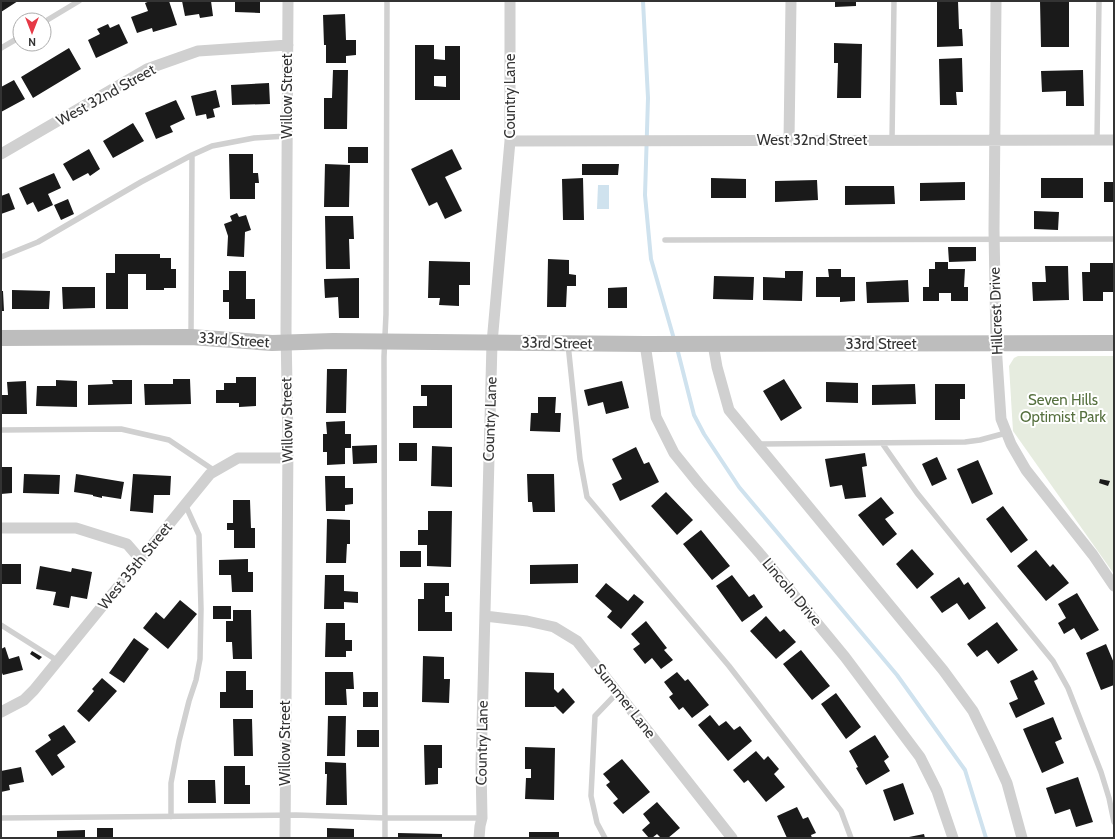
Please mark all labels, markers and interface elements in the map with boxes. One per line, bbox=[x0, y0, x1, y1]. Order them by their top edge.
north arrow bbox=[12, 12, 52, 52]
text: N bbox=[28, 35, 36, 49]
street label: Willow Street bbox=[278, 53, 296, 139]
street label: Country Lane bbox=[501, 53, 519, 138]
street label: West 32nd Street bbox=[53, 60, 159, 130]
street label: West 32nd Street bbox=[757, 131, 867, 149]
street label: Hillcrest Drive bbox=[985, 266, 1007, 355]
street label: 33rd Street bbox=[198, 329, 270, 351]
street label: 33rd Street bbox=[521, 333, 593, 353]
street label: 33rd Street bbox=[845, 335, 917, 353]
street label: Country Lane bbox=[480, 376, 500, 462]
street label: Willow Street bbox=[277, 377, 297, 463]
park label: Seven Hills Optimist Park bbox=[1020, 391, 1106, 426]
street label: West 35th Street bbox=[94, 519, 176, 613]
street label: Lincoln Drive bbox=[758, 554, 826, 630]
street label: Summer Lane bbox=[590, 660, 660, 742]
street label: Willow Street bbox=[276, 700, 294, 786]
street label: Country Lane bbox=[472, 700, 492, 786]

